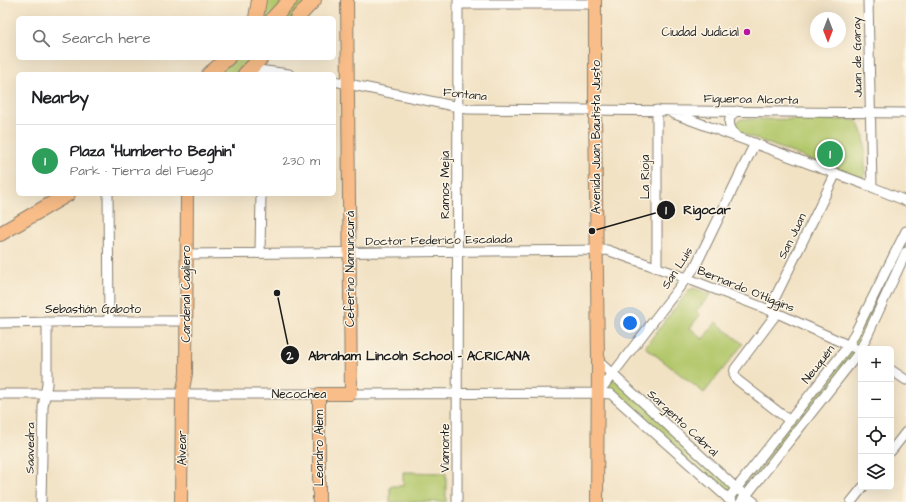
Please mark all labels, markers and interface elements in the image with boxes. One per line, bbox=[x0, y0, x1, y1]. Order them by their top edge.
north arrow bbox=[810, 12, 846, 48]
search box bbox=[16, 16, 336, 60]
street label: Juan de Garay bbox=[848, 16, 868, 97]
place label: Ciudad Judicial bbox=[662, 24, 739, 41]
icon: search bbox=[30, 27, 52, 49]
marker: Ciudad Judicial bbox=[742, 27, 752, 37]
text: Search here bbox=[62, 28, 151, 49]
street label: Avenida Juan Bautista Justo bbox=[588, 60, 605, 214]
street label: Fontana bbox=[442, 84, 488, 105]
text: Nearby bbox=[32, 86, 89, 110]
street label: Figueroa Alcorta bbox=[703, 90, 798, 110]
pin: 1 bbox=[817, 139, 843, 169]
text: Plaza “Humberto Beghin” bbox=[70, 141, 235, 162]
street label: Ramos Mejia bbox=[437, 151, 454, 219]
text: 1 bbox=[44, 152, 46, 170]
text: 230 m bbox=[282, 152, 320, 170]
street label: La Rioja bbox=[637, 155, 654, 199]
text: Park · Tierra del Fuego bbox=[70, 162, 213, 180]
callout: Rigocar bbox=[656, 197, 739, 222]
text: Rigocar bbox=[683, 201, 731, 221]
text: 1 bbox=[665, 202, 667, 219]
street label: San Juan bbox=[774, 210, 811, 262]
street label: Ceferino Namuncurá bbox=[342, 211, 359, 327]
street label: Doctor Federico Escalada bbox=[365, 231, 513, 250]
street label: San Luis bbox=[658, 244, 697, 293]
street label: Cardenal Cagliero bbox=[178, 245, 196, 343]
street label: Bernardo O'Higgins bbox=[694, 262, 797, 318]
street label: Sebastián Gaboto bbox=[45, 301, 141, 318]
your location bbox=[620, 313, 640, 333]
street label: Neuquén bbox=[798, 341, 839, 387]
callout: Abraham Lincoln School - ACRICANA bbox=[280, 343, 538, 368]
map controls bbox=[858, 346, 894, 490]
button: + bbox=[858, 346, 894, 382]
text: Abraham Lincoln School - ACRICANA bbox=[308, 347, 530, 365]
text: 2 bbox=[286, 348, 294, 365]
button: − bbox=[858, 382, 894, 418]
street label: Necochea bbox=[272, 386, 326, 403]
street label: Sargento Cabral bbox=[643, 386, 722, 462]
street label: Leandro Alem bbox=[311, 409, 328, 486]
button: locate bbox=[858, 418, 894, 454]
street label: Saavedra bbox=[22, 422, 39, 474]
street label: Viamonte bbox=[437, 423, 454, 472]
street label: Alvear bbox=[174, 430, 191, 466]
button: layers bbox=[858, 454, 894, 490]

